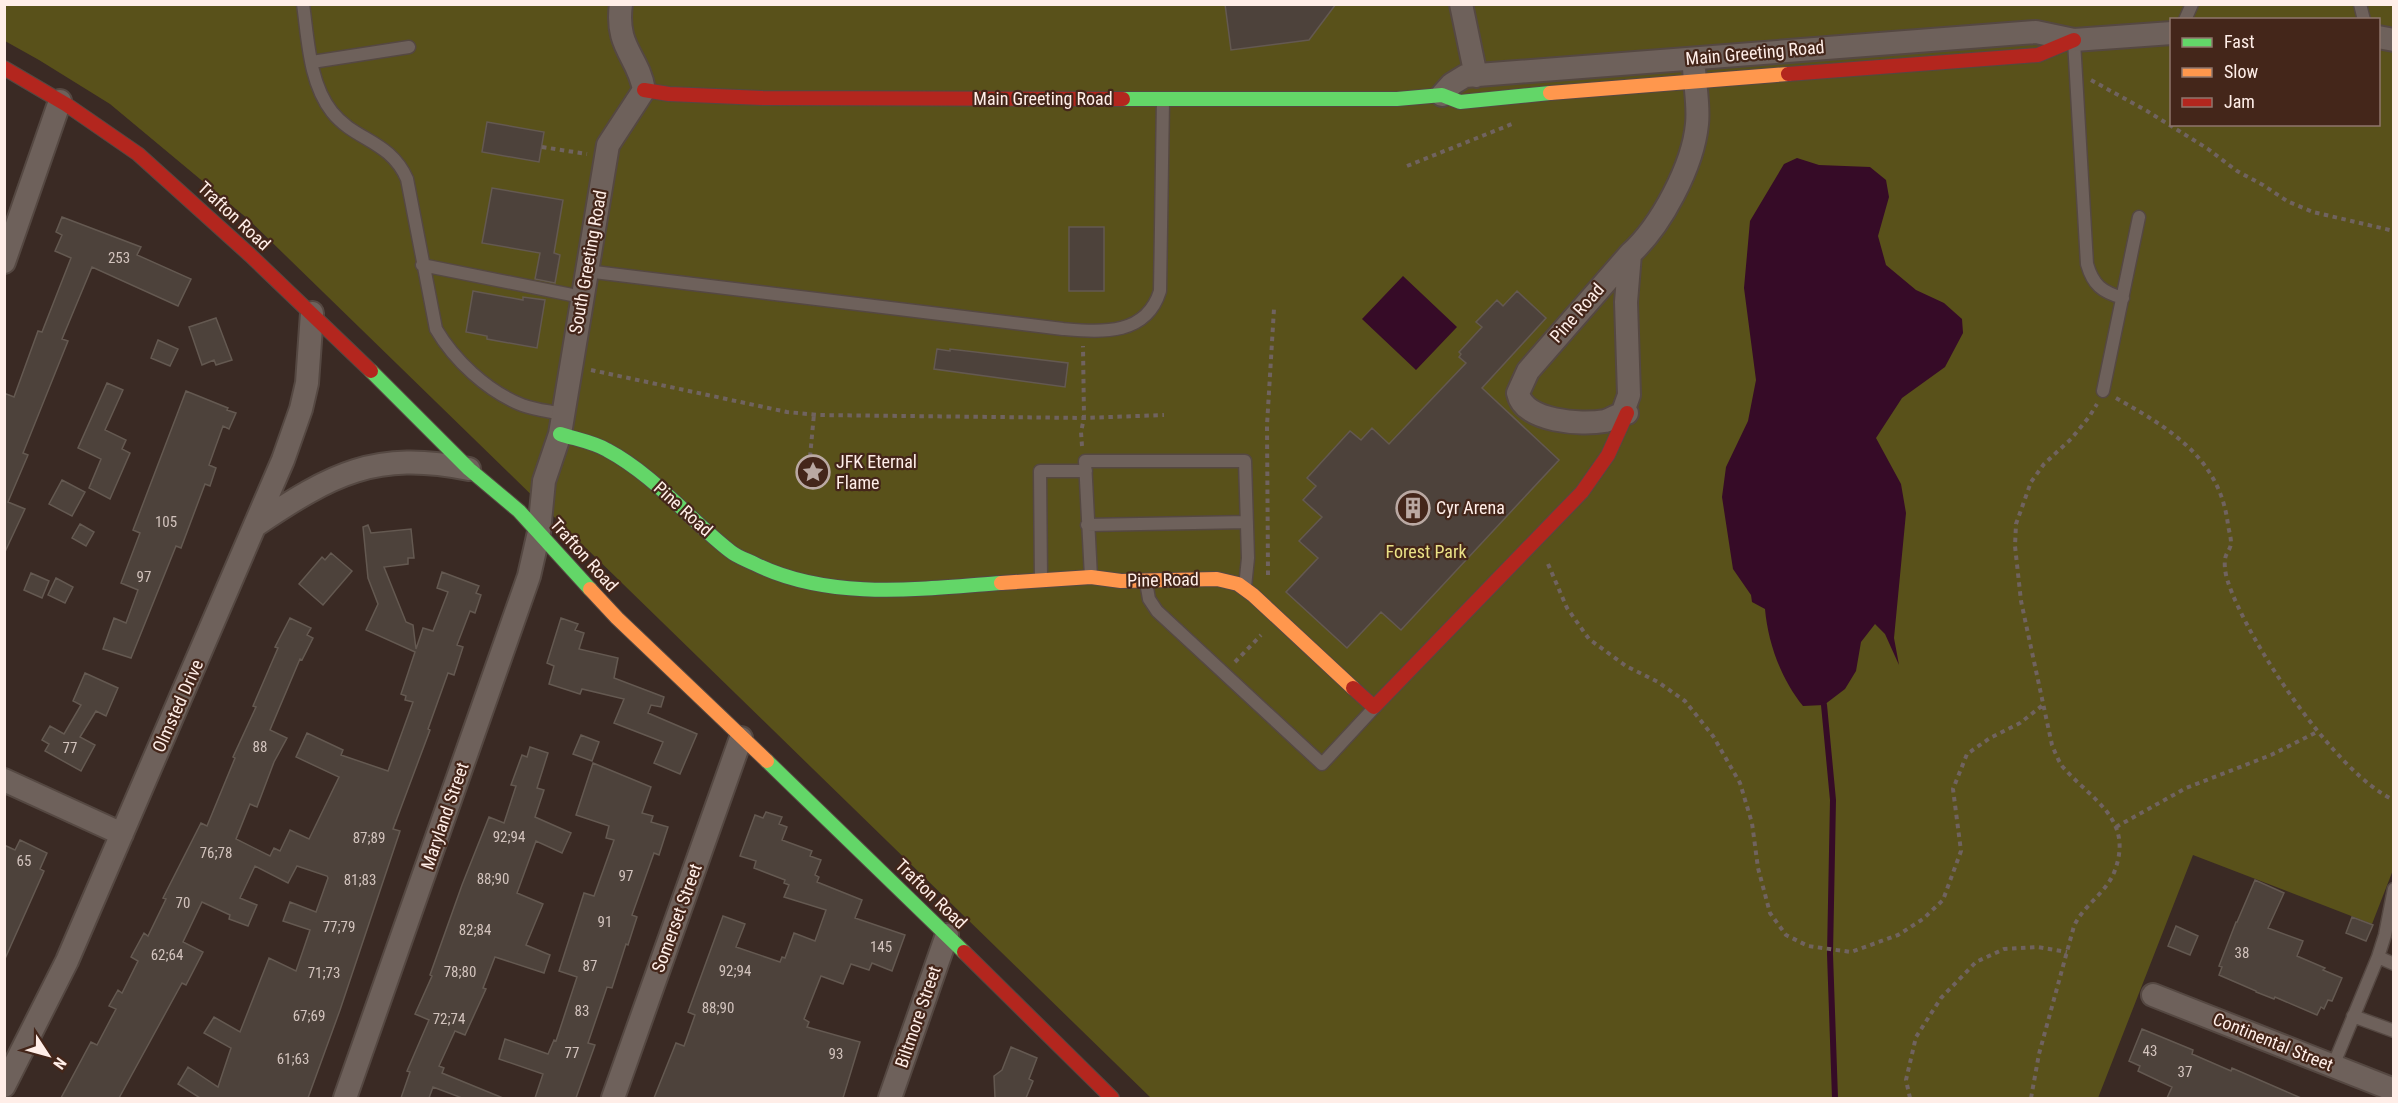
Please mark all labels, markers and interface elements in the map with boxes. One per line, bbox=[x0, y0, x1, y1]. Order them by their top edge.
legend bbox=[2170, 18, 2380, 126]
text: Fast bbox=[2224, 31, 2255, 52]
street label: Main Greeting Road bbox=[1685, 36, 1825, 69]
text: Slow bbox=[2224, 61, 2259, 82]
street label: Main Greeting Road bbox=[973, 88, 1113, 109]
text: Jam bbox=[2224, 91, 2255, 112]
street label: Trafton Road bbox=[194, 177, 275, 254]
street label: South Greeting Road bbox=[565, 189, 610, 335]
house number: 253 bbox=[108, 249, 130, 267]
street label: Pine Road bbox=[1545, 279, 1608, 347]
place label: JFK Eternal Flame bbox=[836, 451, 917, 493]
place icon: JFK Eternal Flame bbox=[795, 454, 831, 490]
street label: Pine Road bbox=[650, 477, 717, 540]
building icon: Cyr Arena bbox=[1395, 490, 1431, 526]
place label: Cyr Arena bbox=[1436, 497, 1505, 518]
house number: 105 bbox=[155, 513, 177, 531]
street label: Trafton Road bbox=[546, 514, 623, 596]
park label: Forest Park bbox=[1385, 541, 1467, 562]
house number: 97 bbox=[137, 568, 151, 586]
street label: Pine Road bbox=[1127, 568, 1199, 591]
street label: Olmsted Drive bbox=[148, 656, 207, 755]
house number: 88 bbox=[253, 738, 267, 756]
house number: 77 bbox=[63, 739, 77, 757]
street label: Maryland Street bbox=[416, 759, 473, 872]
house number: 92;94 bbox=[493, 828, 525, 846]
house number: 87;89 bbox=[353, 829, 385, 847]
house number: 76;78 bbox=[200, 844, 232, 862]
house number: 65 bbox=[17, 852, 31, 870]
street label: Trafton Road bbox=[891, 854, 971, 933]
street label: Somerset Street bbox=[647, 861, 706, 975]
house number: 97 bbox=[619, 867, 633, 885]
house number: 88;90 bbox=[477, 870, 509, 888]
house number: 81;83 bbox=[344, 871, 376, 889]
house number: 70 bbox=[176, 894, 190, 912]
house number: 91 bbox=[598, 913, 612, 931]
house number: 77;79 bbox=[323, 918, 355, 936]
house number: 82;84 bbox=[459, 921, 491, 939]
house number: 145 bbox=[870, 938, 892, 956]
house number: 38 bbox=[2235, 944, 2249, 962]
house number: 62;64 bbox=[151, 946, 183, 964]
house number: 87 bbox=[583, 957, 597, 975]
house number: 92;94 bbox=[719, 962, 751, 980]
house number: 78;80 bbox=[444, 963, 476, 981]
street label: Biltmore Street bbox=[890, 963, 945, 1070]
house number: 71;73 bbox=[308, 964, 340, 982]
house number: 88;90 bbox=[702, 999, 734, 1017]
house number: 83 bbox=[575, 1002, 589, 1020]
house number: 67;69 bbox=[293, 1007, 325, 1025]
street label: Continental Street bbox=[2210, 1008, 2336, 1075]
house number: 72;74 bbox=[433, 1010, 465, 1028]
north arrow bbox=[18, 1025, 78, 1085]
house number: 43 bbox=[2143, 1042, 2157, 1060]
house number: 77 bbox=[565, 1044, 579, 1062]
house number: 93 bbox=[829, 1045, 843, 1063]
house number: 61;63 bbox=[277, 1050, 309, 1068]
text: N bbox=[49, 1054, 70, 1073]
house number: 37 bbox=[2178, 1063, 2192, 1081]

